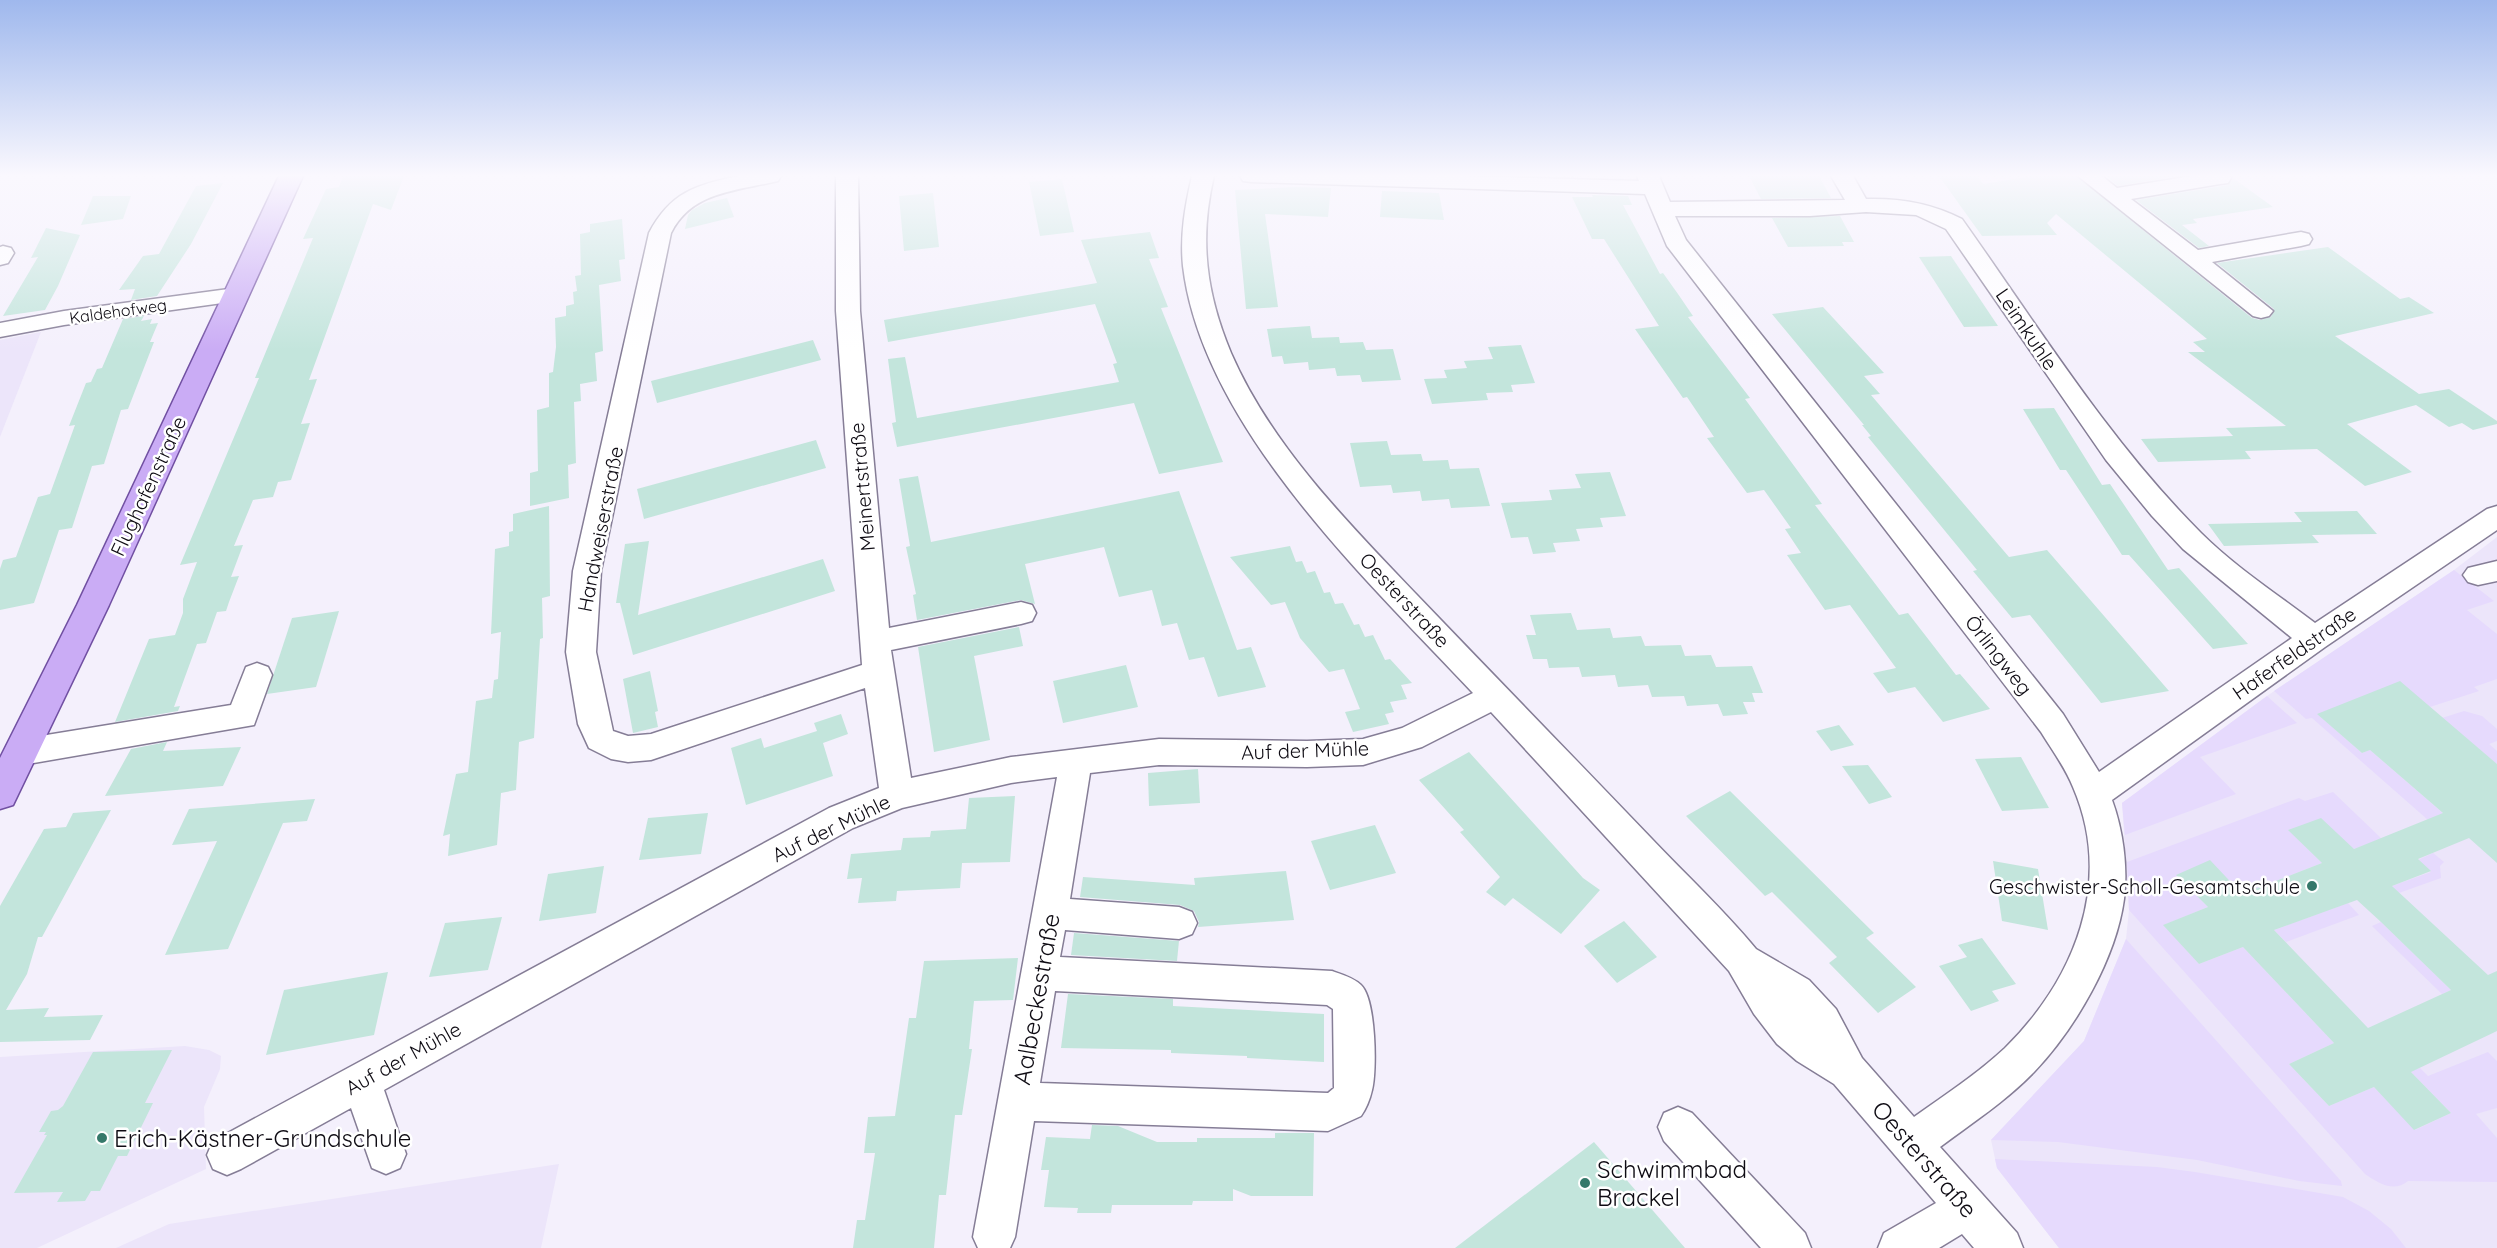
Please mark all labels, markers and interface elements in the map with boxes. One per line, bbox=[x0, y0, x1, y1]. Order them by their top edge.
street label: Leimkuhle bbox=[1990, 283, 2064, 375]
street label: Kaldehofweg bbox=[68, 294, 168, 328]
street label: Flughafenstraße bbox=[105, 412, 191, 560]
street label: Meinertstraße bbox=[844, 422, 880, 552]
street label: Handweiserstraße bbox=[572, 444, 628, 614]
street label: Oesterstraße bbox=[1355, 547, 1455, 653]
street label: Haferfeldstraße bbox=[2227, 601, 2361, 705]
street label: Örlingweg bbox=[1960, 610, 2038, 700]
street label: Auf der Mühle bbox=[1240, 735, 1370, 765]
street label: Auf der Mühle bbox=[768, 789, 894, 867]
place label: Geschwister-Scholl-Gesamtschule bbox=[1989, 874, 2300, 899]
marker: Geschwister-Scholl-Gesamtschule bbox=[2305, 879, 2319, 893]
street label: Aalbeckestraße bbox=[1006, 911, 1066, 1087]
street label: Auf der Mühle bbox=[341, 1016, 465, 1100]
street label: Oesterstraße bbox=[1866, 1094, 1984, 1224]
place label: Erich-Kästner-Grundschule bbox=[114, 1123, 411, 1153]
marker: Erich-Kästner-Grundschule bbox=[95, 1131, 109, 1145]
place label: Schwimmbad Brackel bbox=[1597, 1154, 1747, 1212]
marker: Schwimmbad Brackel bbox=[1578, 1176, 1592, 1190]

